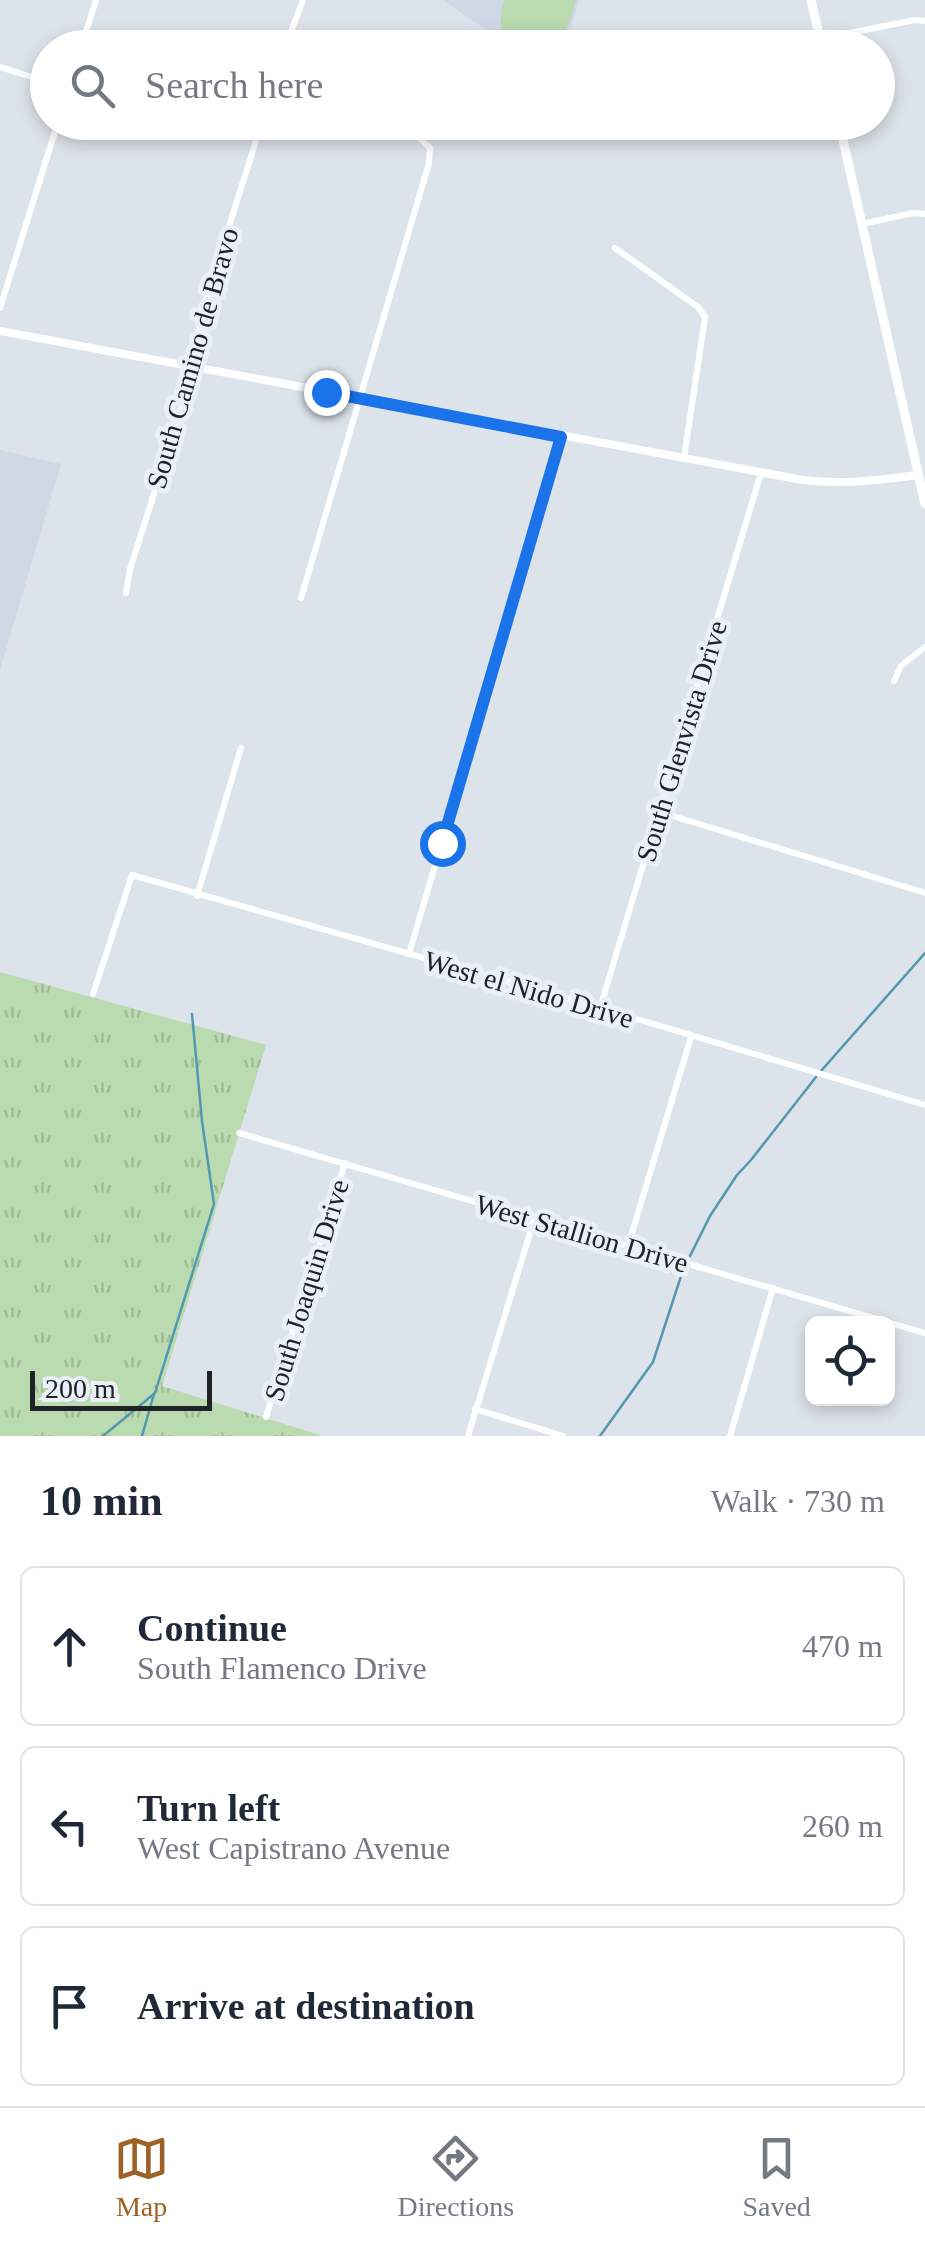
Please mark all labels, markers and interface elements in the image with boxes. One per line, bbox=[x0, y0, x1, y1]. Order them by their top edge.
search box bbox=[30, 30, 895, 140]
icon: search bbox=[65, 58, 120, 113]
text: Search here bbox=[145, 64, 323, 106]
street label: South Camino de Bravo bbox=[140, 224, 245, 492]
route end bbox=[304, 370, 350, 416]
street label: South Glenvista Drive bbox=[630, 617, 733, 865]
route start bbox=[420, 821, 466, 867]
street label: West el Nido Drive bbox=[421, 945, 637, 1034]
street label: South Joaquin Drive bbox=[258, 1176, 355, 1405]
street label: West Stallion Drive bbox=[472, 1188, 692, 1279]
map controls bbox=[805, 1316, 895, 1406]
button: locate bbox=[805, 1316, 895, 1406]
scale bar bbox=[30, 1366, 212, 1410]
text: 200 m bbox=[45, 1373, 116, 1404]
text: 10 min bbox=[40, 1478, 163, 1524]
text: Walk · 730 m bbox=[711, 1483, 885, 1519]
text: Continue bbox=[137, 1607, 287, 1649]
icon: ahead bbox=[42, 1619, 97, 1674]
text: 470 m bbox=[802, 1628, 883, 1664]
text: South Flamenco Drive bbox=[137, 1650, 427, 1686]
text: Turn left bbox=[137, 1787, 280, 1829]
icon: left bbox=[42, 1799, 97, 1854]
text: 260 m bbox=[802, 1808, 883, 1844]
text: West Capistrano Avenue bbox=[137, 1830, 450, 1866]
icon: arrive bbox=[42, 1979, 97, 2034]
text: Arrive at destination bbox=[137, 1985, 475, 2027]
tab: Map bbox=[114, 2131, 169, 2223]
tab: Directions bbox=[397, 2131, 514, 2223]
tab: Saved bbox=[742, 2131, 811, 2223]

